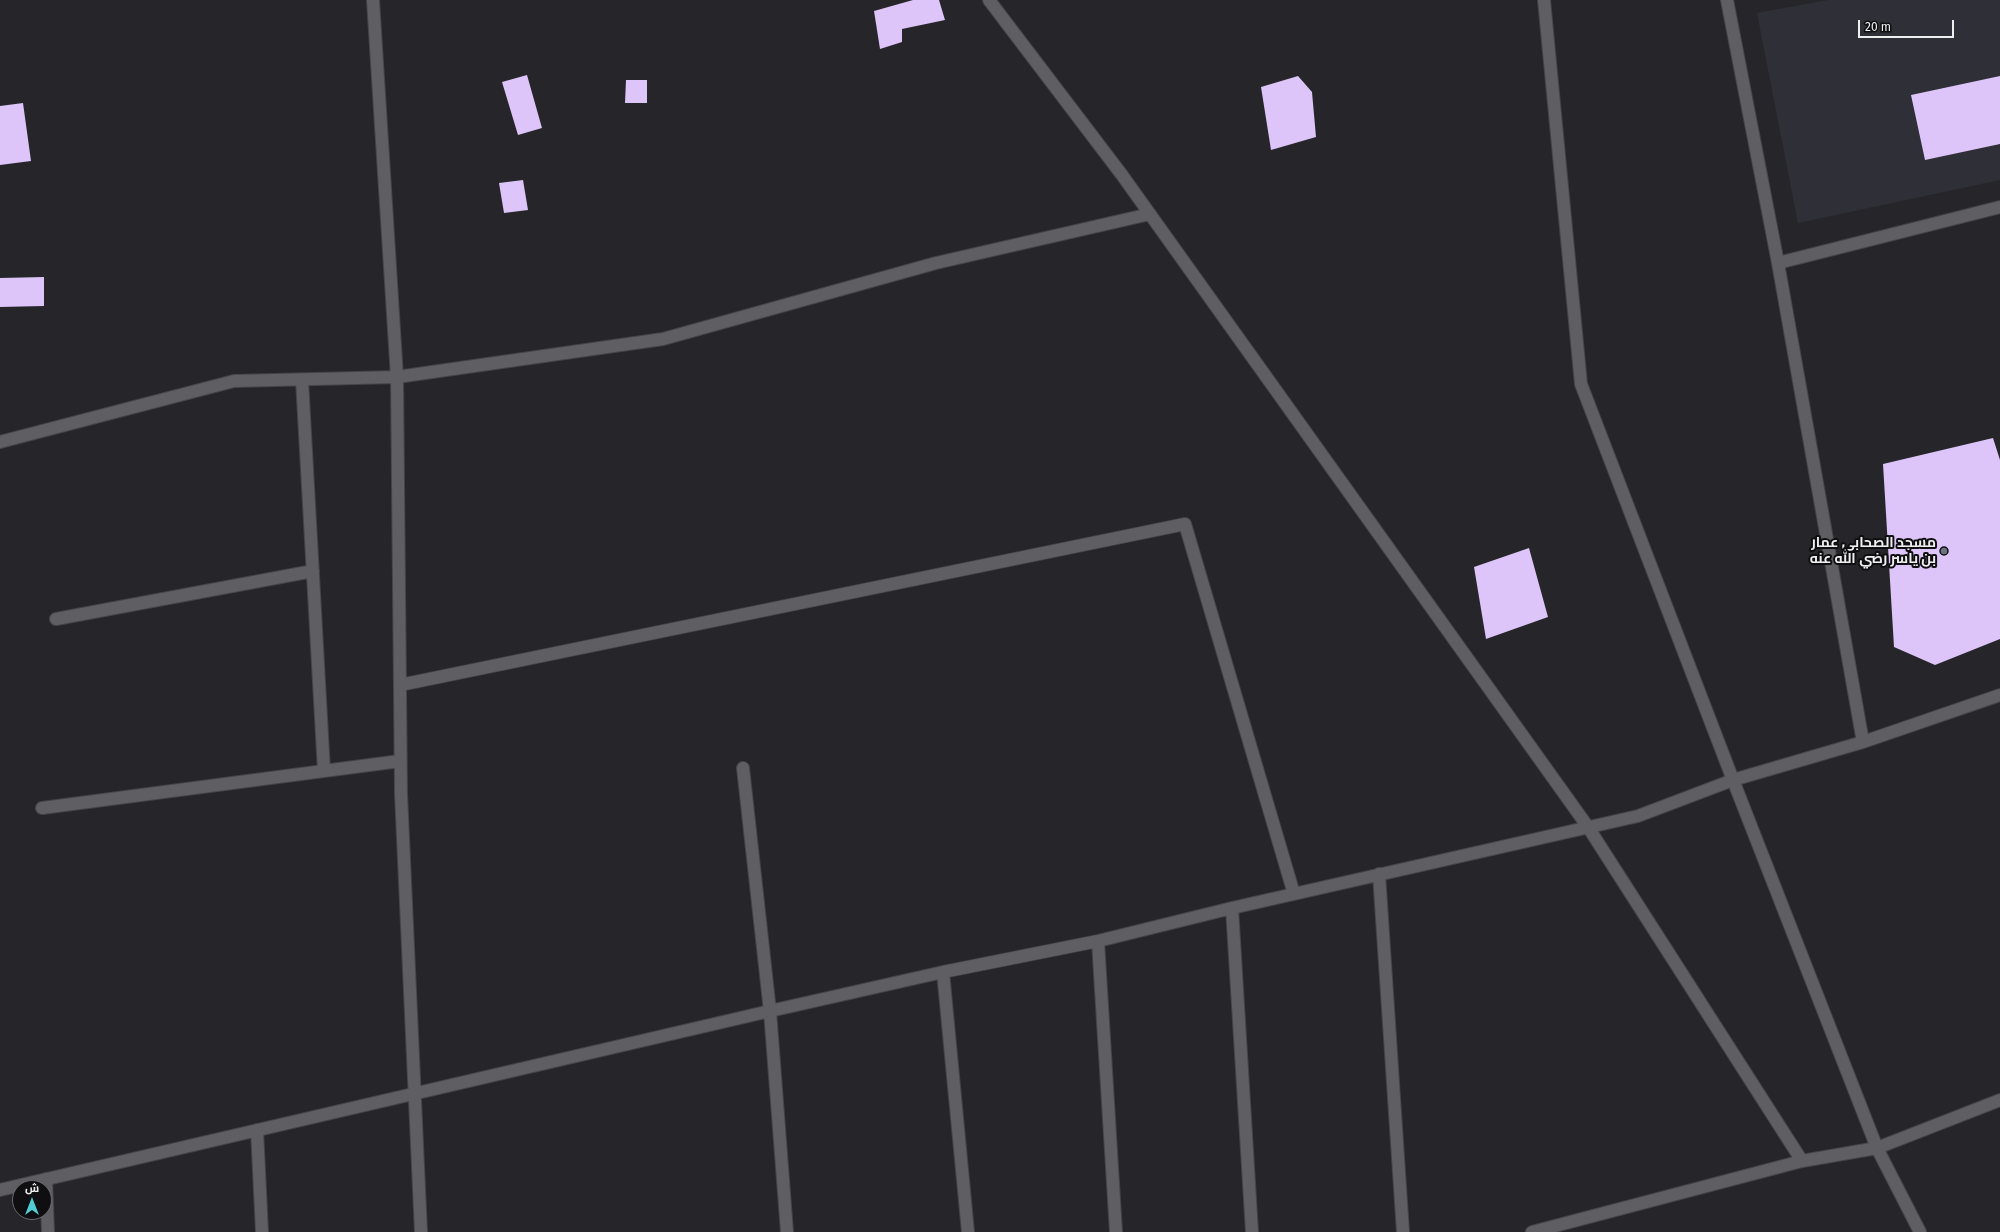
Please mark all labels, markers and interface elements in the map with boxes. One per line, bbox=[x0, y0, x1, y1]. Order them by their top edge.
scale bar bbox=[1860, 12, 1956, 38]
text: 20 m bbox=[1865, 20, 1891, 34]
place label: مسجد الصحابي عمار بن ياسر رضي الله عنه bbox=[1810, 535, 1936, 568]
marker: مسجد الصحابي عمار بن ياسر رضي الله عنه bbox=[1939, 546, 1949, 556]
north arrow bbox=[12, 1180, 52, 1220]
text: ش bbox=[25, 1182, 39, 1195]

